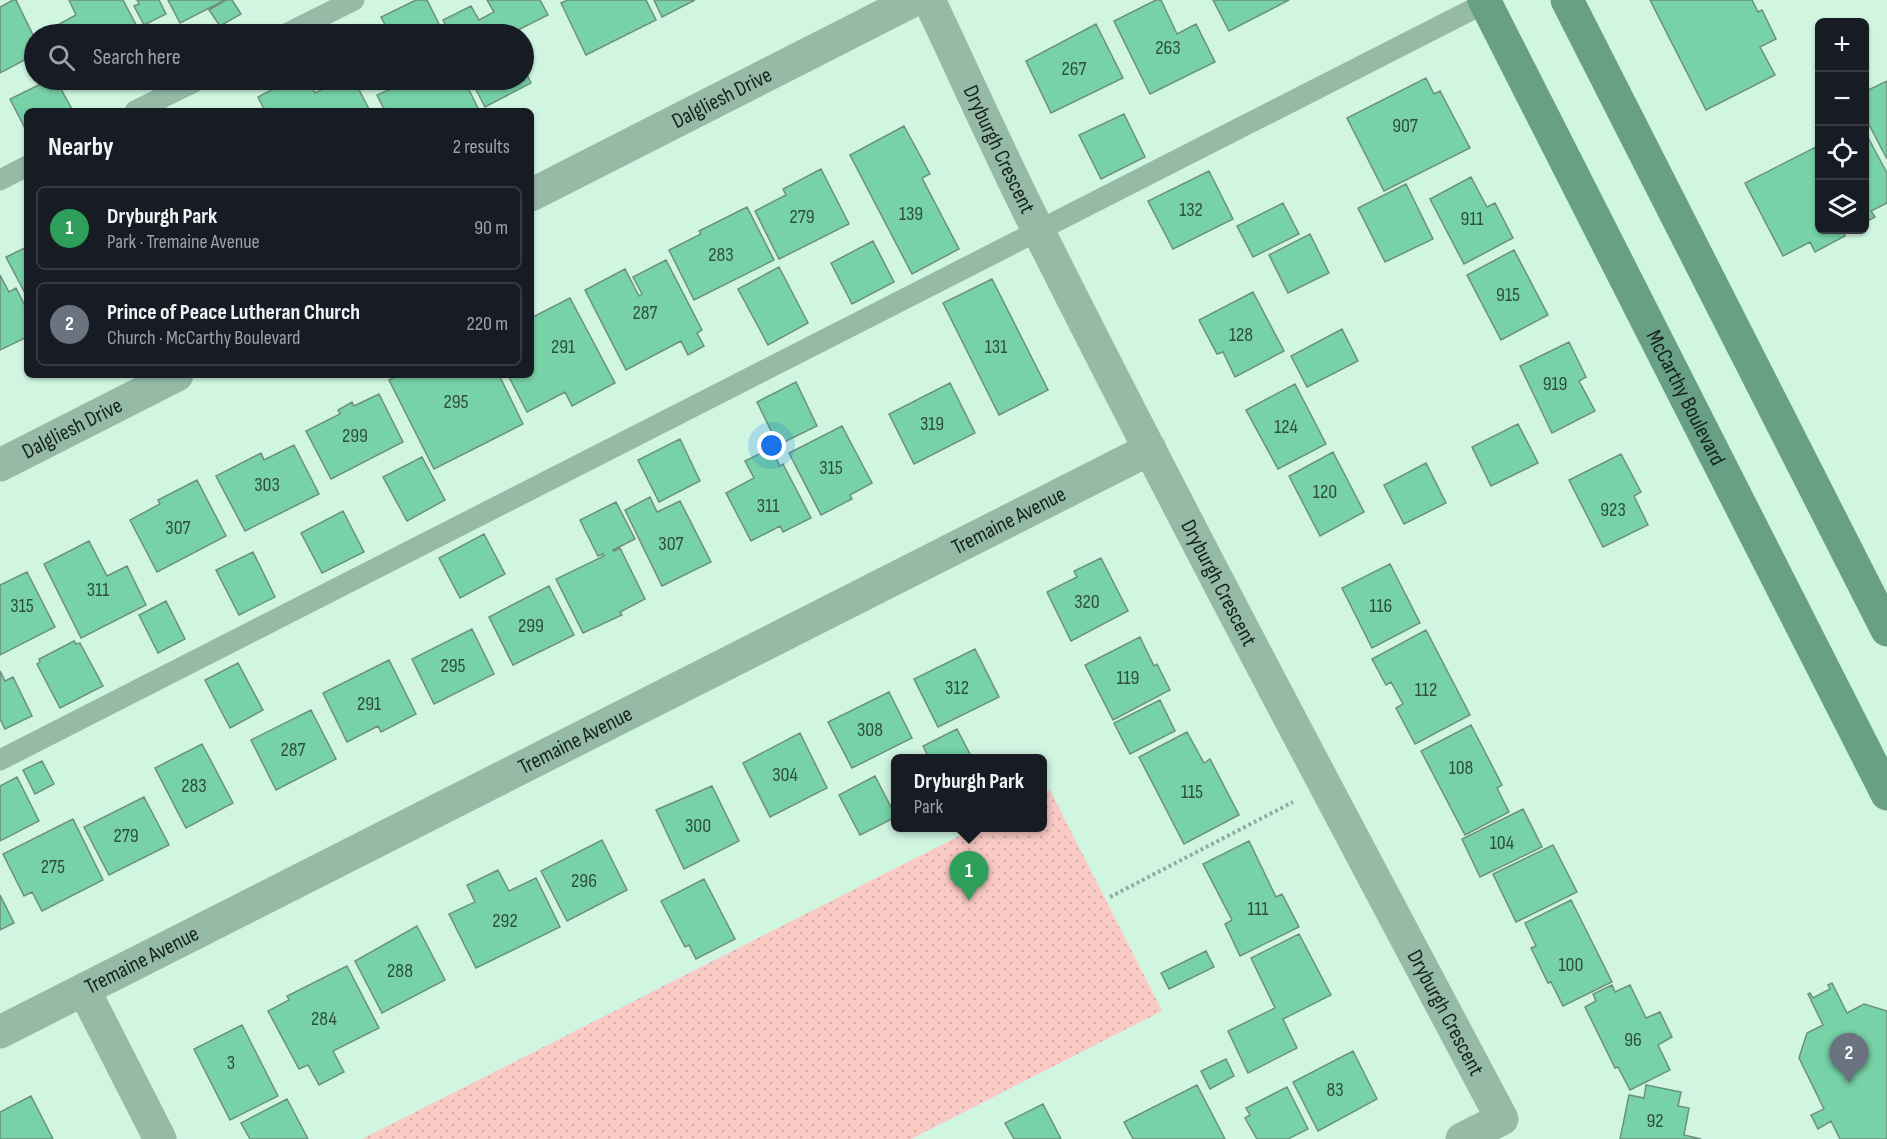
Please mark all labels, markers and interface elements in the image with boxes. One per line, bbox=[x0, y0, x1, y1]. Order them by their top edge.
map controls bbox=[1815, 18, 1869, 234]
button: + bbox=[1815, 18, 1869, 72]
search box bbox=[24, 24, 534, 90]
house number: 263 bbox=[1155, 36, 1181, 60]
icon: search bbox=[45, 41, 78, 74]
text: Search here bbox=[93, 44, 180, 71]
house number: 267 bbox=[1062, 57, 1087, 81]
street label: Dalgliesh Drive bbox=[667, 61, 776, 135]
button: − bbox=[1815, 72, 1869, 126]
street label: Dryburgh Crescent bbox=[957, 81, 1041, 218]
house number: 907 bbox=[1392, 114, 1418, 138]
button: locate bbox=[1815, 126, 1869, 180]
text: Nearby bbox=[48, 132, 114, 163]
text: 2 results bbox=[453, 135, 510, 159]
button: layers bbox=[1815, 180, 1869, 234]
house number: 132 bbox=[1179, 198, 1203, 222]
house number: 139 bbox=[899, 202, 923, 226]
text: Dryburgh Park bbox=[107, 203, 217, 230]
house number: 279 bbox=[789, 205, 815, 229]
house number: 911 bbox=[1461, 207, 1483, 231]
text: 1 bbox=[66, 216, 73, 240]
text: 90 m bbox=[474, 216, 508, 240]
text: Park · Tremaine Avenue bbox=[107, 230, 260, 254]
house number: 283 bbox=[708, 243, 734, 267]
house number: 915 bbox=[1496, 283, 1520, 307]
text: Prince of Peace Lutheran Church bbox=[107, 299, 360, 326]
house number: 287 bbox=[633, 301, 657, 325]
text: 2 bbox=[65, 312, 74, 336]
text: 220 m bbox=[467, 312, 508, 336]
house number: 128 bbox=[1229, 323, 1253, 347]
text: Church · McCarthy Boulevard bbox=[107, 326, 300, 350]
street label: McCarthy Boulevard bbox=[1640, 326, 1731, 470]
house number: 291 bbox=[551, 335, 575, 359]
house number: 131 bbox=[985, 335, 1007, 359]
house number: 919 bbox=[1543, 372, 1567, 396]
house number: 295 bbox=[443, 390, 469, 414]
street label: Dalgliesh Drive bbox=[18, 392, 127, 465]
house number: 319 bbox=[920, 412, 944, 436]
house number: 124 bbox=[1274, 415, 1298, 439]
house number: 299 bbox=[342, 424, 368, 448]
your location bbox=[757, 431, 786, 460]
house number: 315 bbox=[819, 456, 843, 480]
house number: 303 bbox=[254, 473, 280, 497]
street label: Tremaine Avenue bbox=[947, 480, 1070, 561]
house number: 120 bbox=[1313, 480, 1337, 504]
house number: 311 bbox=[757, 494, 779, 518]
house number: 923 bbox=[1600, 498, 1626, 522]
street label: Dryburgh Crescent bbox=[1175, 515, 1263, 651]
house number: 307 bbox=[165, 516, 191, 540]
house number: 307 bbox=[658, 532, 684, 556]
house number: 311 bbox=[87, 578, 109, 602]
house number: 320 bbox=[1074, 590, 1100, 614]
house number: 315 bbox=[10, 594, 34, 618]
house number: 116 bbox=[1370, 594, 1392, 618]
house number: 299 bbox=[518, 614, 544, 638]
house number: 295 bbox=[440, 654, 466, 678]
house number: 119 bbox=[1117, 666, 1139, 690]
house number: 312 bbox=[945, 676, 969, 700]
house number: 112 bbox=[1415, 678, 1437, 702]
house number: 291 bbox=[357, 692, 381, 716]
street label: Tremaine Avenue bbox=[514, 700, 637, 781]
house number: 308 bbox=[857, 718, 883, 742]
house number: 287 bbox=[281, 738, 305, 762]
popup bbox=[891, 754, 1047, 832]
house number: 108 bbox=[1449, 756, 1473, 780]
house number: 304 bbox=[772, 763, 798, 787]
text: Dryburgh Park bbox=[914, 768, 1024, 795]
house number: 283 bbox=[181, 774, 207, 798]
house number: 115 bbox=[1181, 780, 1203, 804]
text: Park bbox=[914, 795, 943, 819]
house number: 300 bbox=[685, 814, 711, 838]
house number: 279 bbox=[113, 824, 139, 848]
house number: 104 bbox=[1490, 831, 1514, 855]
pin: 1 bbox=[950, 852, 988, 901]
house number: 275 bbox=[41, 855, 65, 879]
house number: 296 bbox=[571, 869, 597, 893]
house number: 111 bbox=[1248, 897, 1269, 921]
house number: 292 bbox=[492, 909, 518, 933]
street label: Tremaine Avenue bbox=[80, 920, 203, 1000]
street label: Dryburgh Crescent bbox=[1401, 945, 1490, 1081]
house number: 100 bbox=[1559, 953, 1583, 977]
house number: 288 bbox=[387, 959, 413, 983]
house number: 284 bbox=[311, 1007, 337, 1031]
house number: 96 bbox=[1624, 1028, 1642, 1052]
pin: 2 bbox=[1830, 1034, 1868, 1083]
house number: 3 bbox=[227, 1051, 235, 1075]
house number: 83 bbox=[1326, 1078, 1344, 1102]
house number: 92 bbox=[1646, 1109, 1664, 1133]

